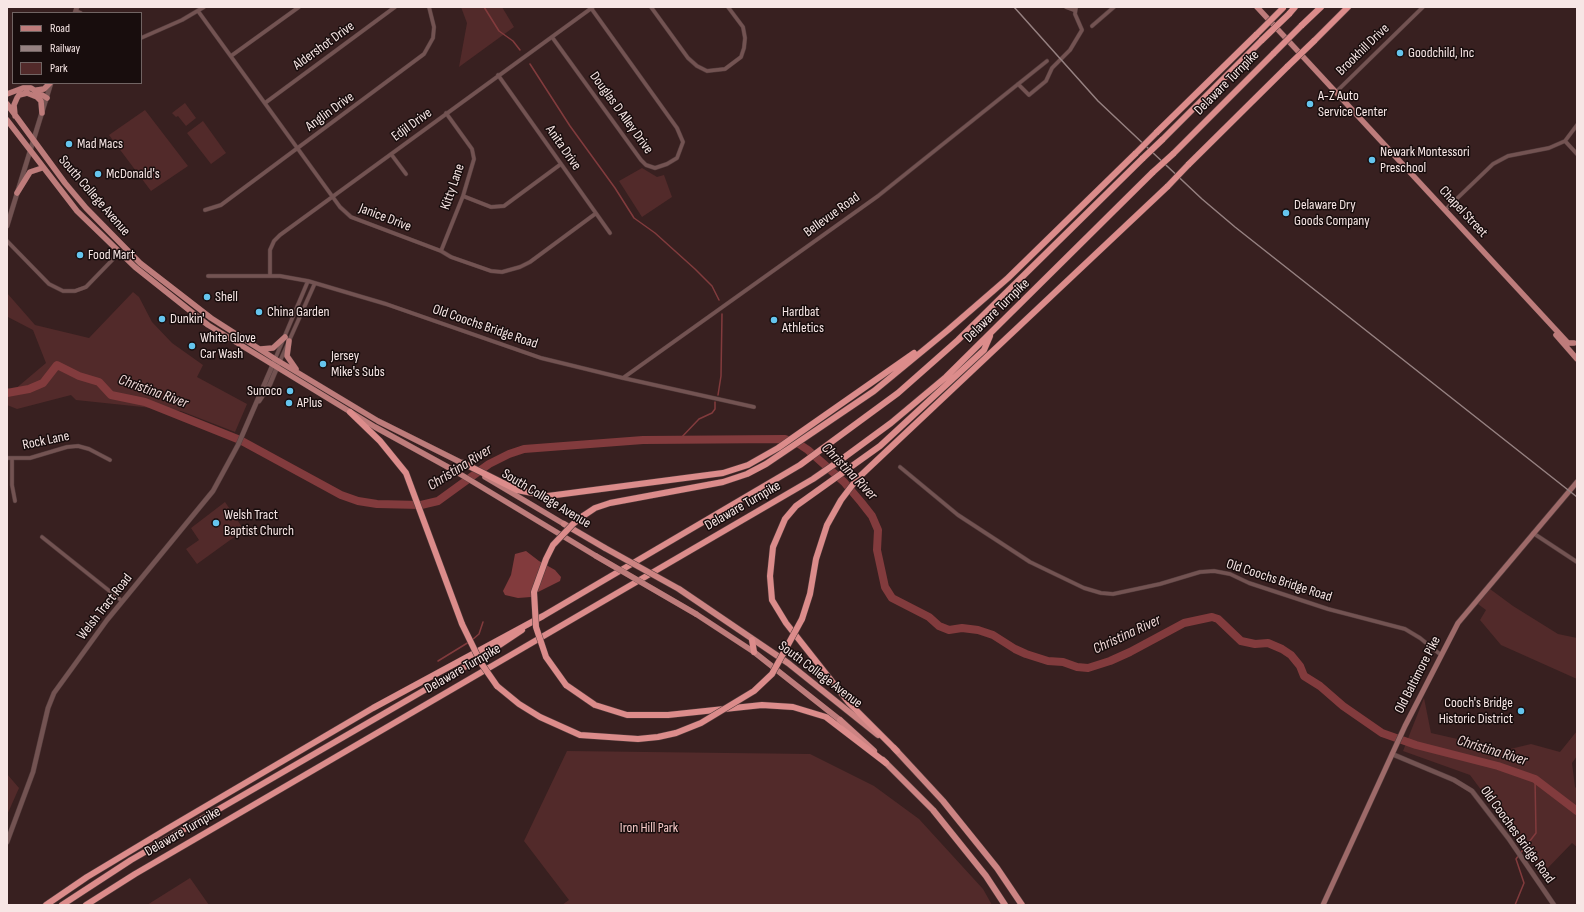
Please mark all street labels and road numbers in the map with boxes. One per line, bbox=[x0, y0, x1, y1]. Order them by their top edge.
street label: Aldershot Drive bbox=[290, 18, 358, 74]
street label: Brookhill Drive bbox=[1333, 21, 1393, 79]
street label: Delaware Turnpike bbox=[1191, 47, 1263, 119]
street label: Douglas D Alley Drive bbox=[586, 69, 656, 157]
street label: Anglin Drive bbox=[302, 89, 358, 135]
street label: Edjil Drive bbox=[388, 105, 436, 145]
street label: Anita Drive bbox=[541, 122, 585, 174]
street label: South College Avenue bbox=[55, 152, 133, 240]
street label: Kitty Lane bbox=[437, 162, 469, 212]
street label: Chapel Street bbox=[1435, 183, 1491, 241]
street label: Bellevue Road bbox=[801, 189, 863, 241]
street label: Janice Drive bbox=[356, 200, 414, 236]
street label: Delaware Turnpike bbox=[961, 275, 1033, 347]
street label: Old Coochs Bridge Road bbox=[430, 301, 540, 353]
street label: Rock Lane bbox=[21, 428, 71, 454]
street label: South College Avenue bbox=[498, 466, 594, 532]
street label: Delaware Turnpike bbox=[702, 478, 784, 534]
street label: Old Coochs Bridge Road bbox=[1224, 556, 1334, 606]
street label: Welsh Tract Road bbox=[74, 570, 136, 644]
street label: Old Baltimore Pike bbox=[1391, 634, 1445, 716]
street label: South College Avenue bbox=[775, 638, 865, 712]
street label: Delaware Turnpike bbox=[422, 641, 504, 697]
street label: Old Cooches Bridge Road bbox=[1476, 783, 1558, 887]
street label: Delaware Turnpike bbox=[142, 804, 224, 860]

